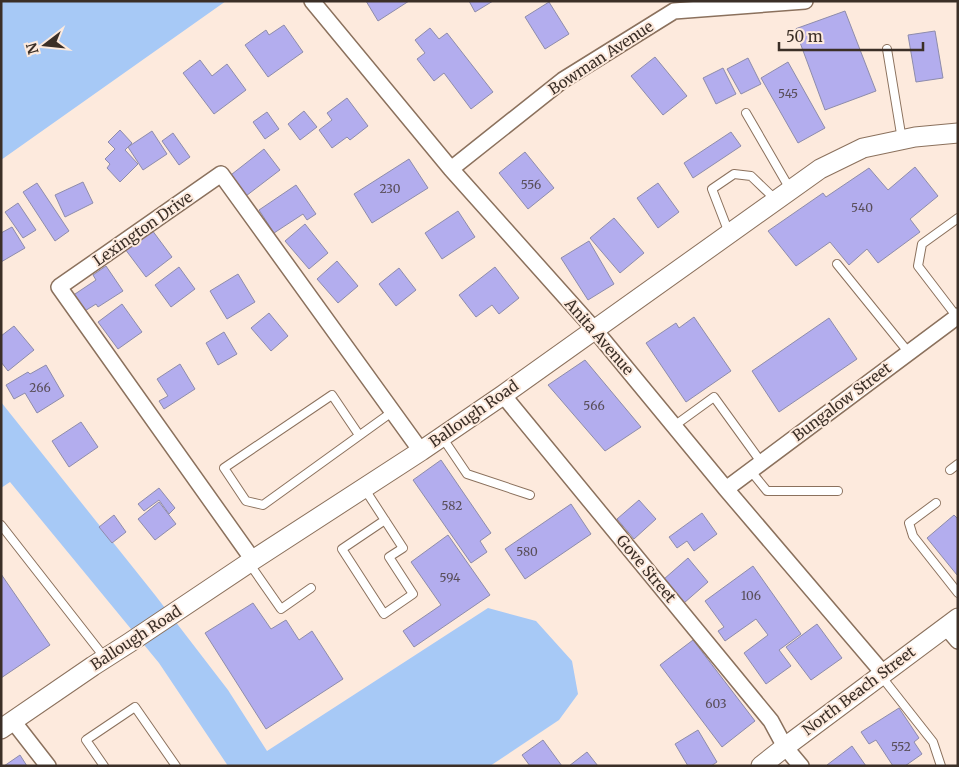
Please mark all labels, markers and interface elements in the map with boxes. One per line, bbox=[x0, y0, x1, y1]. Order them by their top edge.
street label: Bowman Avenue bbox=[545, 17, 657, 99]
north arrow bbox=[20, 20, 70, 70]
scale bar bbox=[779, 20, 923, 52]
text: 50 m bbox=[786, 27, 823, 46]
text: N bbox=[22, 41, 43, 56]
house number: 545 bbox=[778, 86, 798, 101]
house number: 556 bbox=[521, 177, 541, 192]
house number: 230 bbox=[379, 181, 401, 196]
street label: Lexington Drive bbox=[89, 187, 196, 270]
house number: 540 bbox=[851, 200, 873, 215]
street label: Anita Avenue bbox=[560, 294, 638, 379]
street label: Bungalow Street bbox=[789, 358, 895, 445]
street label: Ballough Road bbox=[425, 376, 522, 451]
house number: 266 bbox=[29, 380, 51, 395]
house number: 566 bbox=[583, 398, 605, 413]
house number: 582 bbox=[442, 498, 462, 513]
street label: Gove Street bbox=[613, 531, 680, 607]
house number: 580 bbox=[516, 544, 538, 559]
house number: 594 bbox=[440, 570, 461, 585]
house number: 106 bbox=[741, 588, 761, 603]
street label: Ballough Road bbox=[87, 601, 185, 674]
street label: North Beach Street bbox=[799, 642, 919, 739]
house number: 603 bbox=[705, 696, 727, 711]
house number: 552 bbox=[891, 739, 911, 754]

